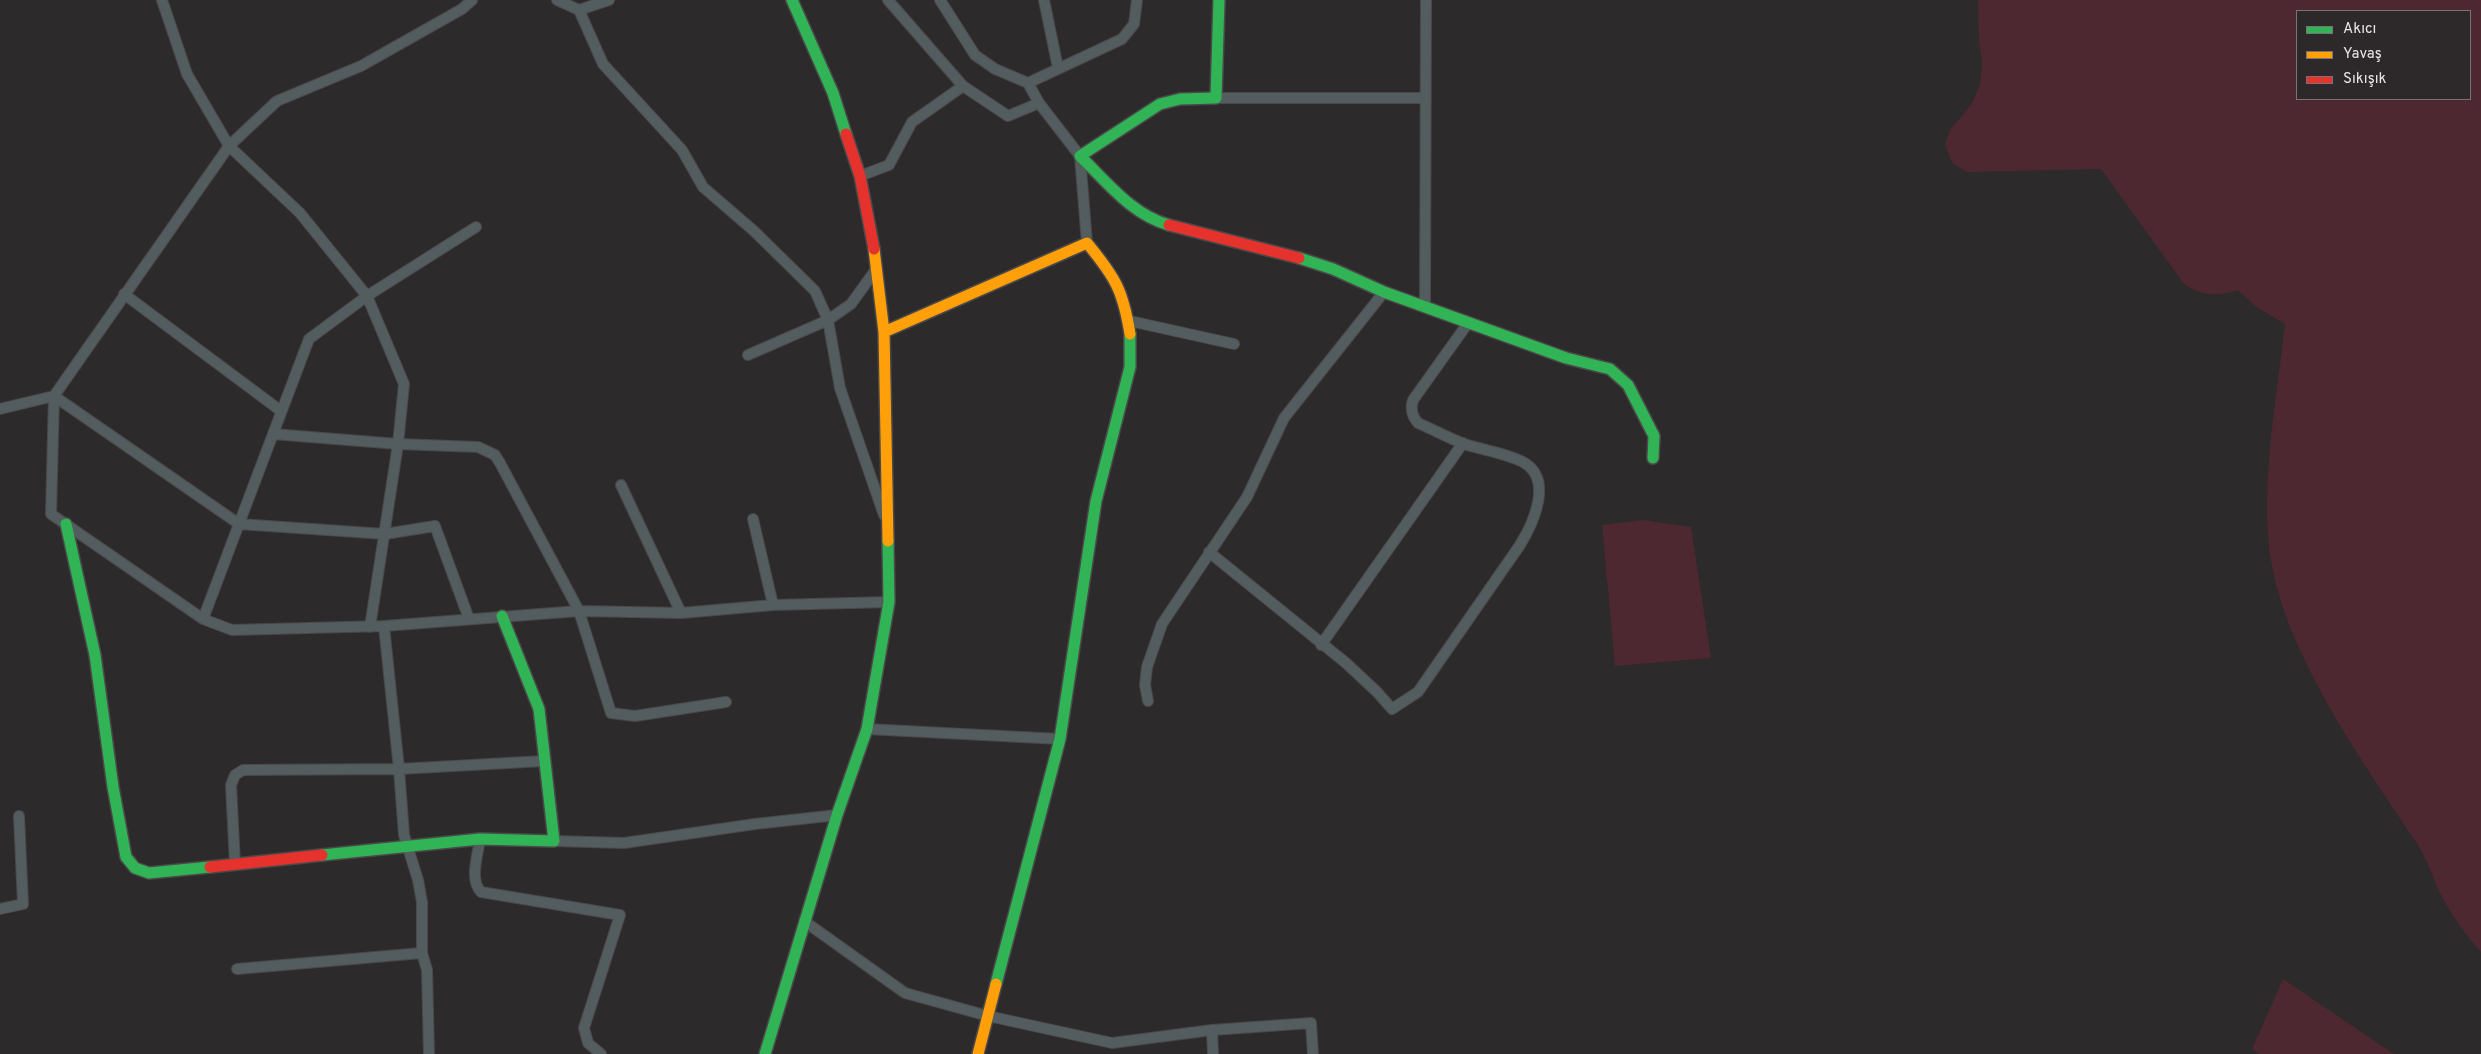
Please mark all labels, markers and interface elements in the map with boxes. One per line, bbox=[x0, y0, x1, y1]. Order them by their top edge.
legend bbox=[2296, 10, 2471, 100]
text: Akıcı bbox=[2343, 20, 2376, 39]
text: Yavaş bbox=[2343, 45, 2382, 64]
text: Sıkışık bbox=[2343, 70, 2387, 89]

